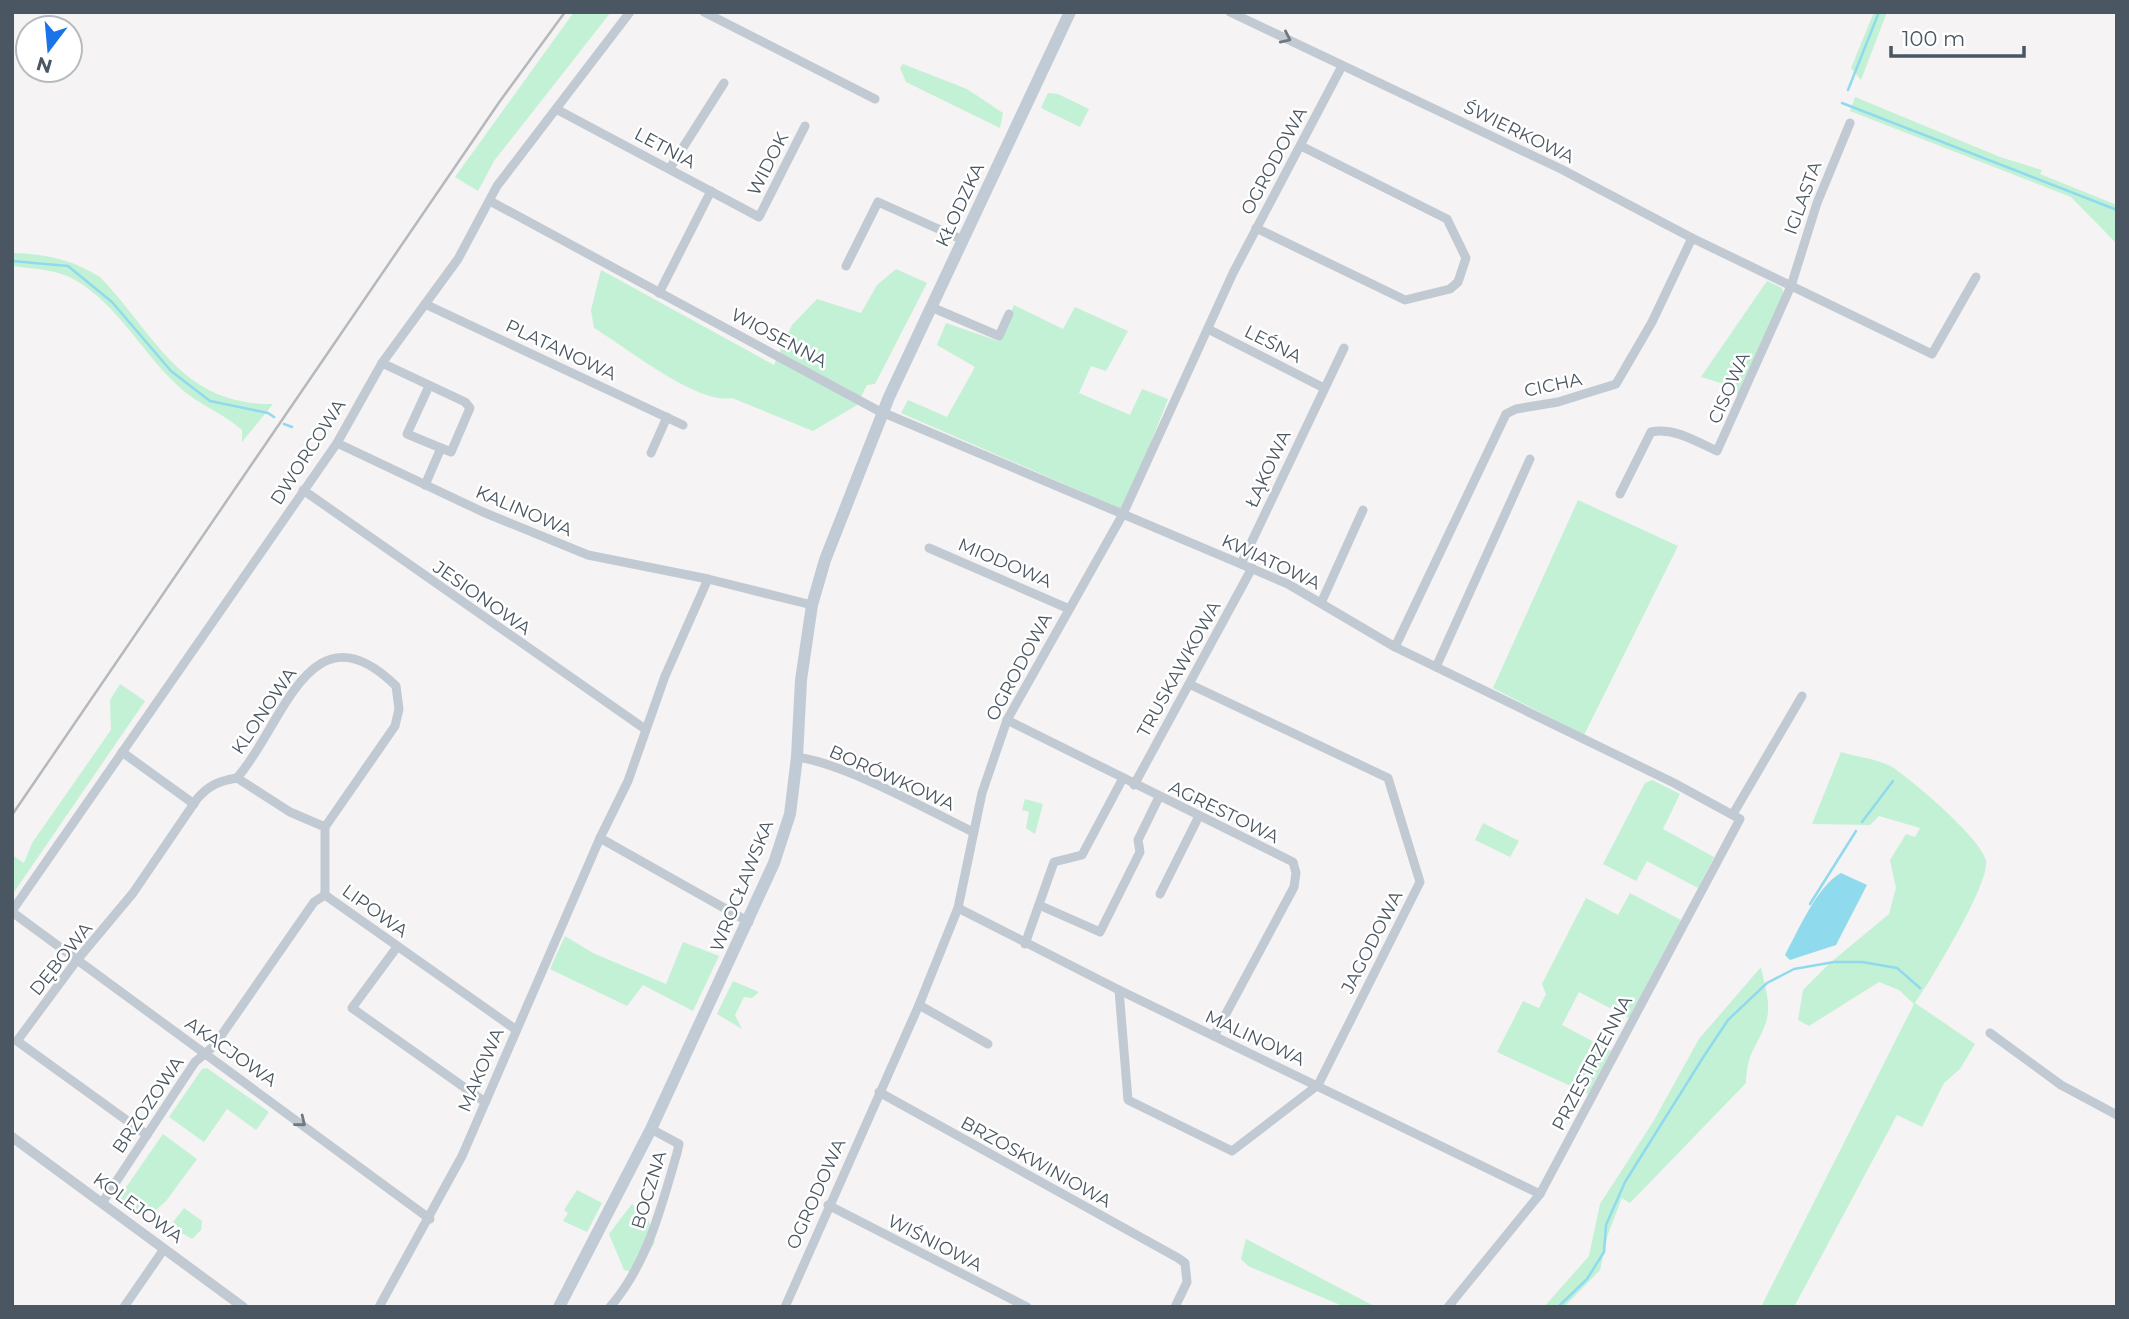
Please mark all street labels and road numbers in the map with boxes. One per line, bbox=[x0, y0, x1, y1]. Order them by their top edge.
street label: ŚWIERKOWA bbox=[1460, 96, 1578, 168]
street label: OGRODOWA bbox=[1236, 103, 1312, 219]
street label: LETNIA bbox=[631, 123, 699, 173]
street label: WIDOK bbox=[743, 129, 793, 199]
street label: IGLASTA bbox=[1780, 158, 1826, 238]
street label: KŁODZKA bbox=[931, 159, 989, 250]
street label: WIOSENNA bbox=[727, 304, 831, 373]
street label: PLATANOWA bbox=[502, 315, 620, 385]
street label: LEŚNA bbox=[1241, 320, 1305, 368]
street label: CISOWA bbox=[1703, 349, 1755, 427]
street label: CICHA bbox=[1522, 368, 1584, 402]
street label: DWORCOWA bbox=[266, 395, 350, 509]
street label: ŁĄKOWA bbox=[1241, 427, 1295, 511]
street label: KALINOWA bbox=[472, 481, 576, 541]
street label: KWIATOWA bbox=[1218, 529, 1324, 595]
street label: MIODOWA bbox=[955, 533, 1055, 593]
street label: JESIONOWA bbox=[428, 556, 535, 640]
street label: TRUSKAWKOWA bbox=[1133, 597, 1226, 741]
street label: OGRODOWA bbox=[981, 609, 1057, 725]
street label: KLONOWA bbox=[227, 663, 301, 759]
street label: BORÓWKOWA bbox=[826, 740, 958, 816]
street label: AGRESTOWA bbox=[1165, 776, 1283, 848]
street label: WROCŁAWSKA bbox=[706, 817, 778, 955]
street label: LIPOWA bbox=[338, 880, 412, 942]
street label: JAGODOWA bbox=[1336, 887, 1407, 998]
street label: DĘBOWA bbox=[25, 918, 97, 1000]
street label: PRZESTRZENNA bbox=[1547, 992, 1637, 1134]
street label: MALINOWA bbox=[1202, 1005, 1309, 1071]
street label: AKACJOWA bbox=[181, 1012, 281, 1092]
street label: MAKOWA bbox=[453, 1025, 509, 1115]
street label: BRZOZOWA bbox=[108, 1053, 188, 1157]
street label: BRZOSKWINIOWA bbox=[957, 1112, 1115, 1213]
street label: OGRODOWA bbox=[782, 1135, 850, 1253]
street label: BOCZNA bbox=[627, 1148, 671, 1232]
street label: KOLEJOWA bbox=[89, 1168, 187, 1248]
street label: WIŚNIOWA bbox=[884, 1210, 986, 1276]

